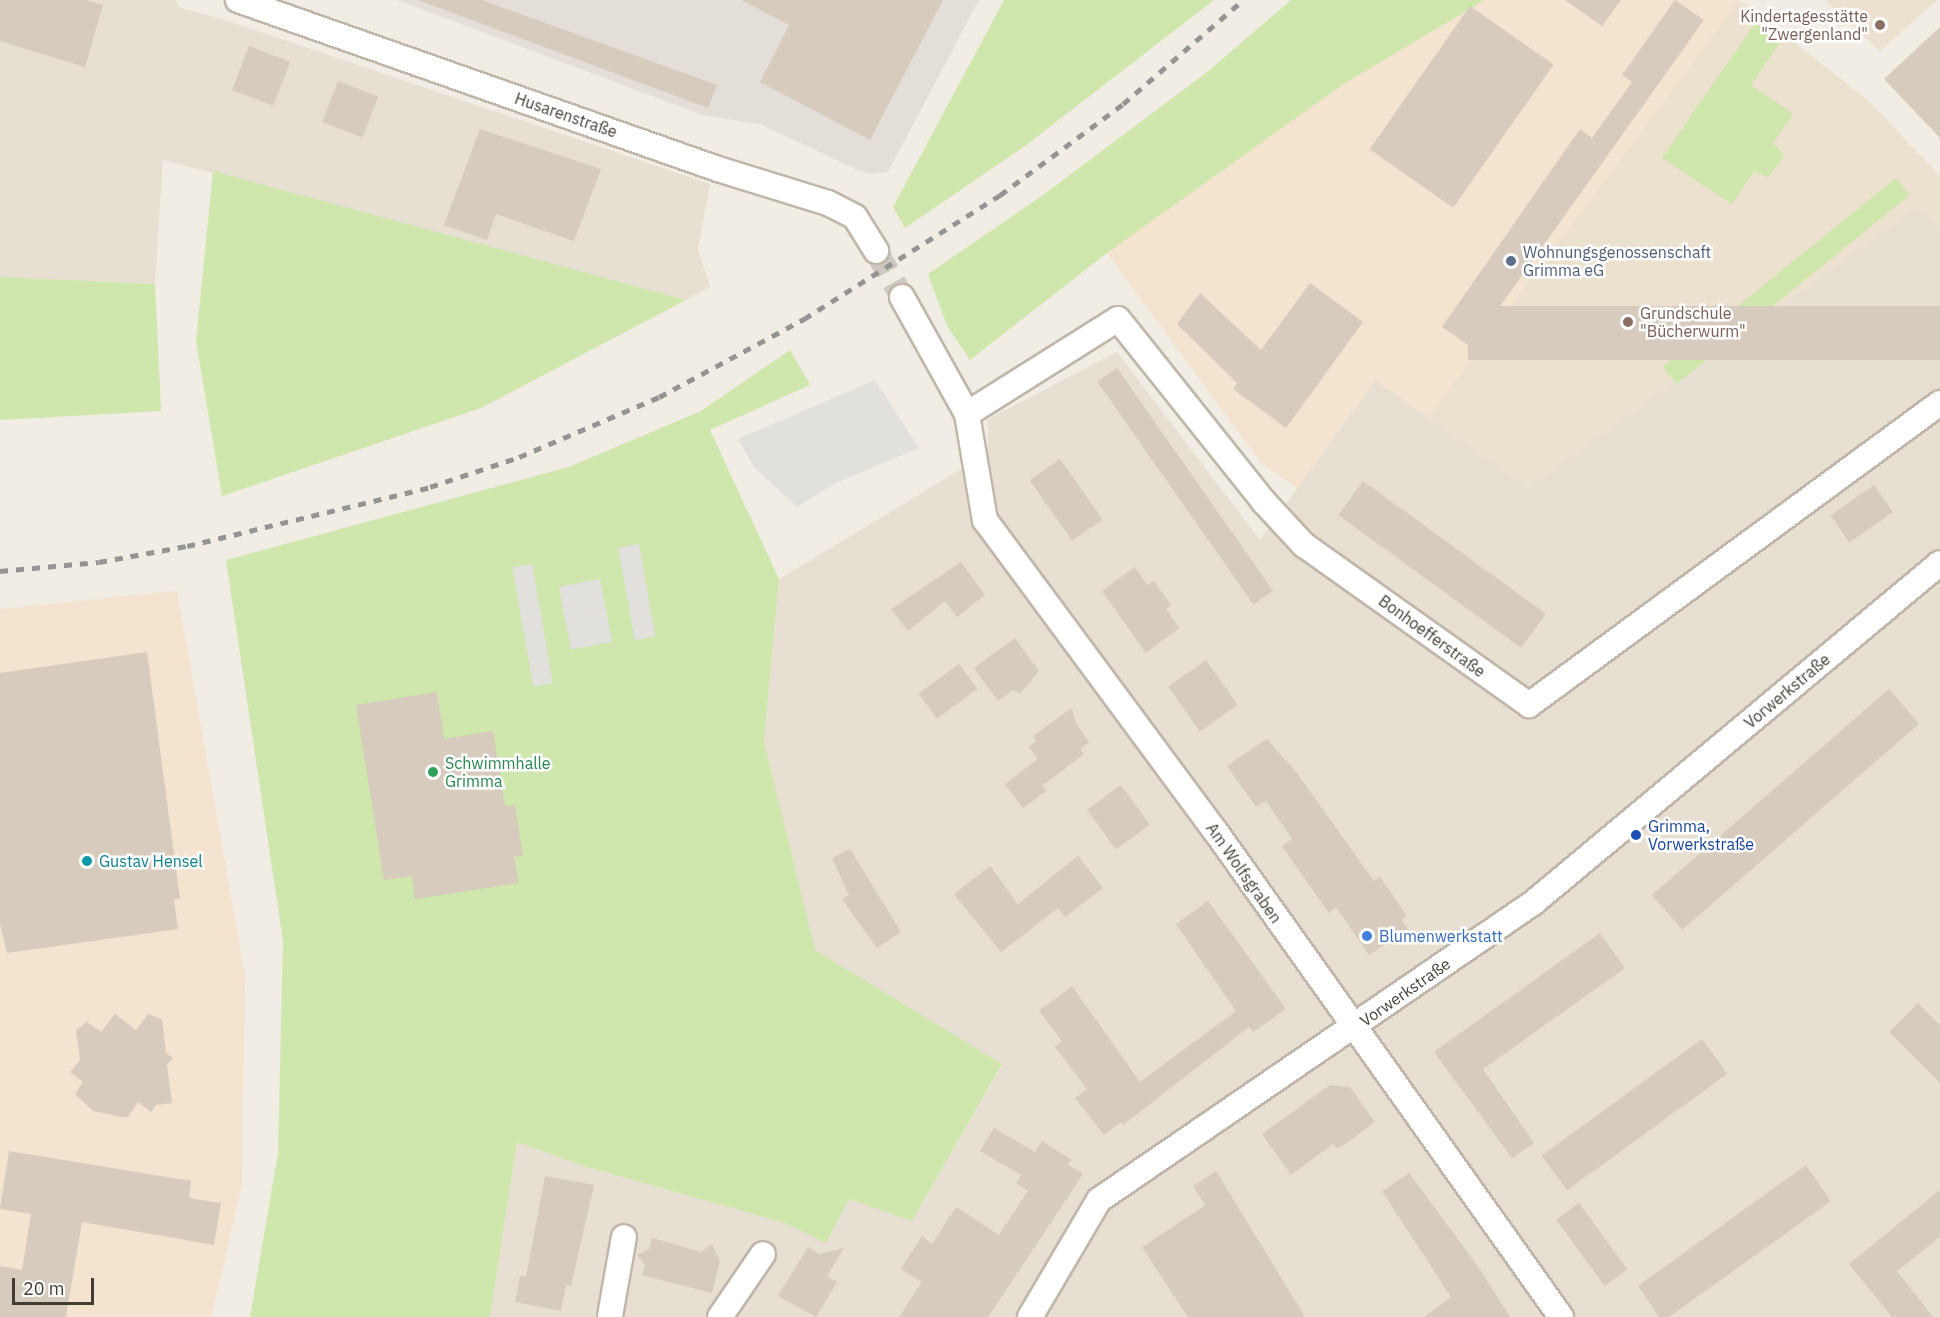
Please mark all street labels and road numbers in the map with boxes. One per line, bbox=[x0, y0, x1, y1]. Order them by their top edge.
street label: Husarenstraße bbox=[512, 88, 620, 142]
street label: Bonhoefferstraße bbox=[1375, 591, 1489, 681]
street label: Vorwerkstraße bbox=[1740, 650, 1834, 732]
street label: Am Wolfsgraben bbox=[1202, 819, 1286, 927]
street label: Vorwerkstraße bbox=[1356, 954, 1454, 1030]

